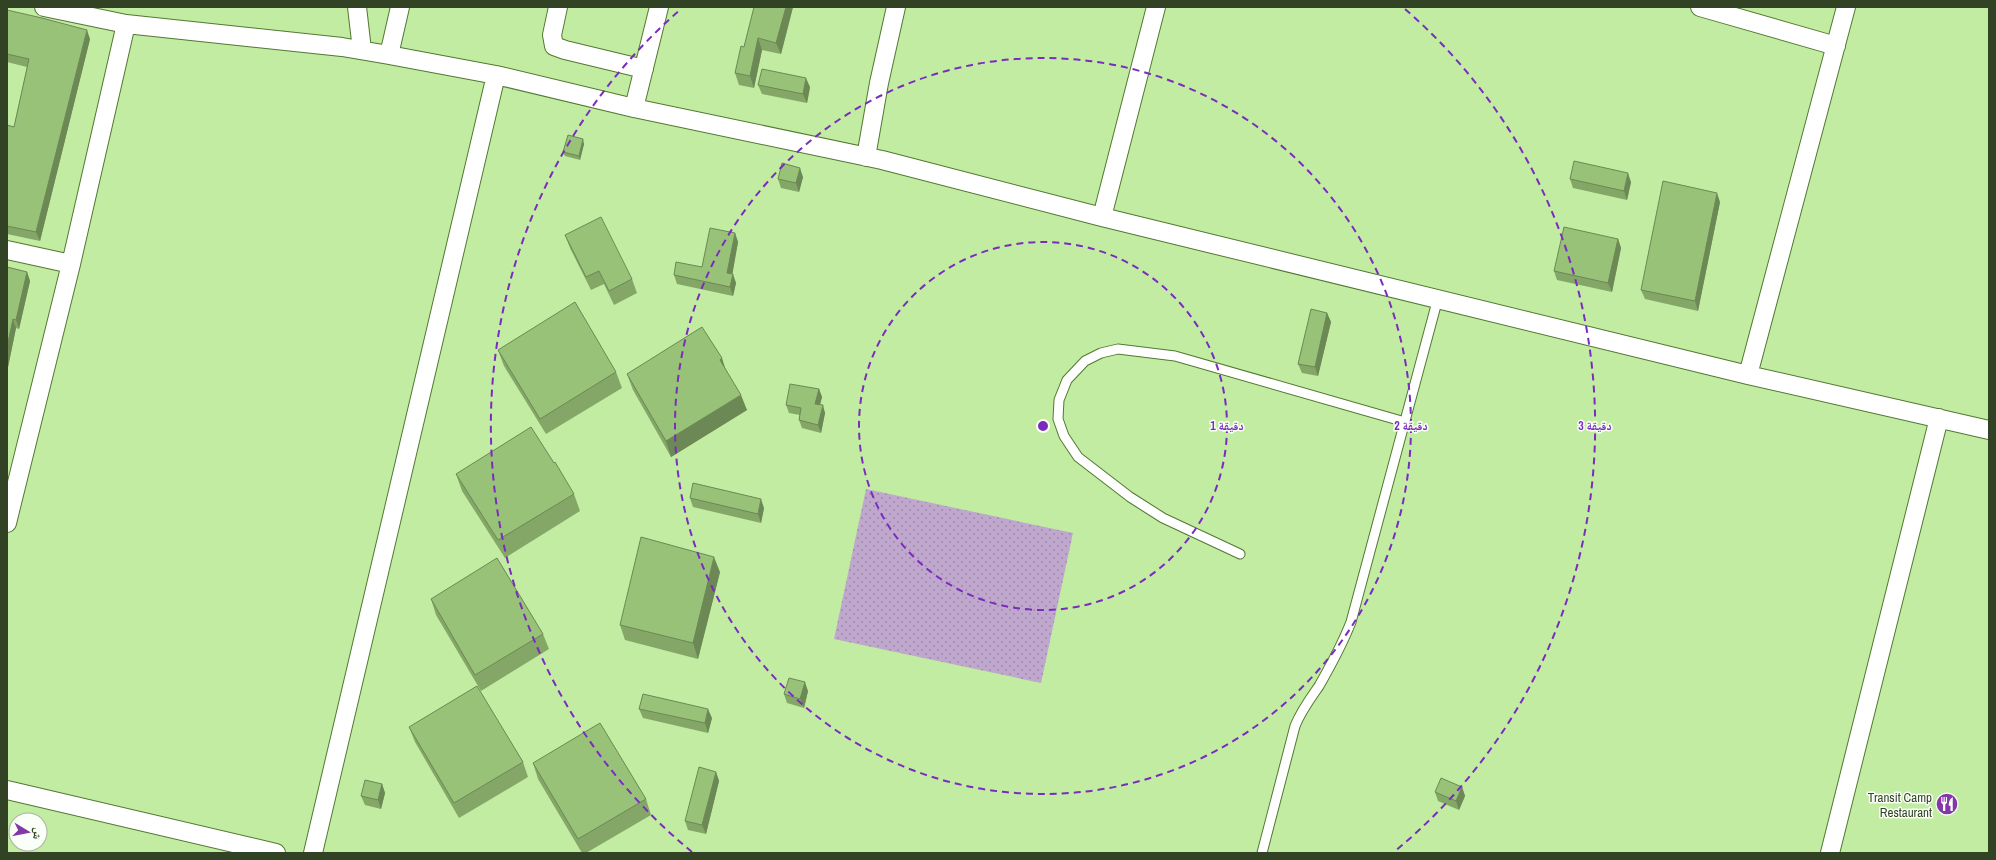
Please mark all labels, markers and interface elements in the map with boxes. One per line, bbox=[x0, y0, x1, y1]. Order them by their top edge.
text: 1 دقيقة bbox=[1210, 418, 1244, 434]
text: 2 دقيقة bbox=[1394, 418, 1428, 434]
text: 3 دقيقة bbox=[1578, 418, 1612, 434]
centre of rings bbox=[1036, 419, 1050, 433]
place label: Transit Camp Restaurant bbox=[1868, 789, 1932, 821]
restaurant icon: Transit Camp Restaurant bbox=[1934, 791, 1960, 817]
north arrow bbox=[8, 812, 48, 852]
text: ش bbox=[29, 827, 46, 841]

